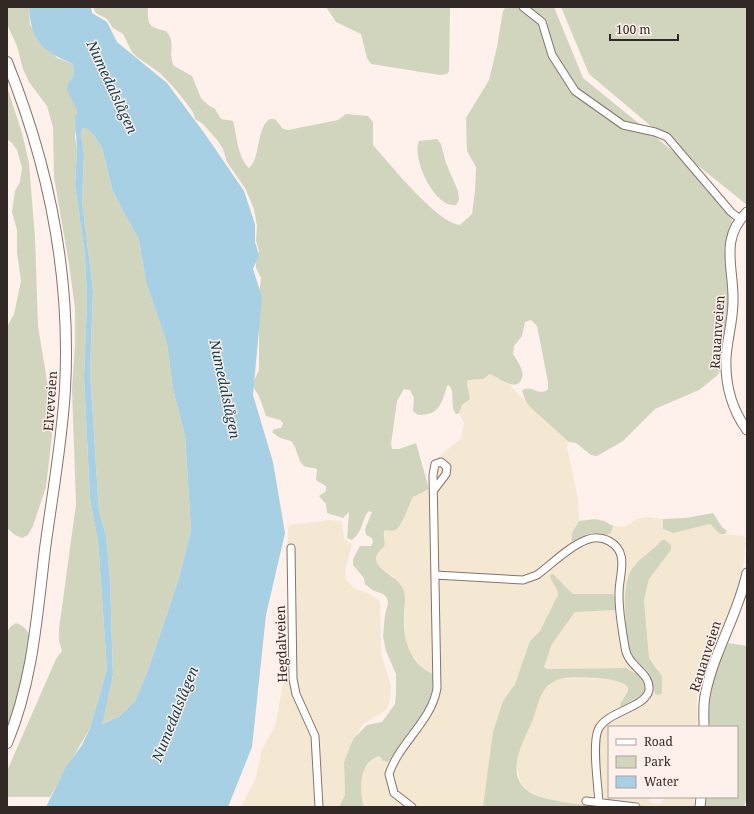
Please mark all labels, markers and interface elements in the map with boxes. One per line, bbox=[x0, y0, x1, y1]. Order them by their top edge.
scale bar bbox=[610, 16, 678, 42]
text: 100 m bbox=[616, 21, 651, 38]
water label: Numedalslågen bbox=[82, 36, 143, 137]
street label: Rauanveien bbox=[705, 294, 729, 369]
water label: Numedalslågen bbox=[205, 337, 245, 441]
street label: Elveveien bbox=[39, 370, 61, 432]
street label: Hegdalveien bbox=[271, 604, 291, 683]
street label: Rauanveien bbox=[685, 618, 725, 694]
water label: Numedalslågen bbox=[146, 663, 202, 765]
legend bbox=[608, 726, 738, 798]
text: Road bbox=[644, 733, 674, 750]
text: Park bbox=[644, 753, 672, 770]
text: Water bbox=[644, 773, 679, 790]

